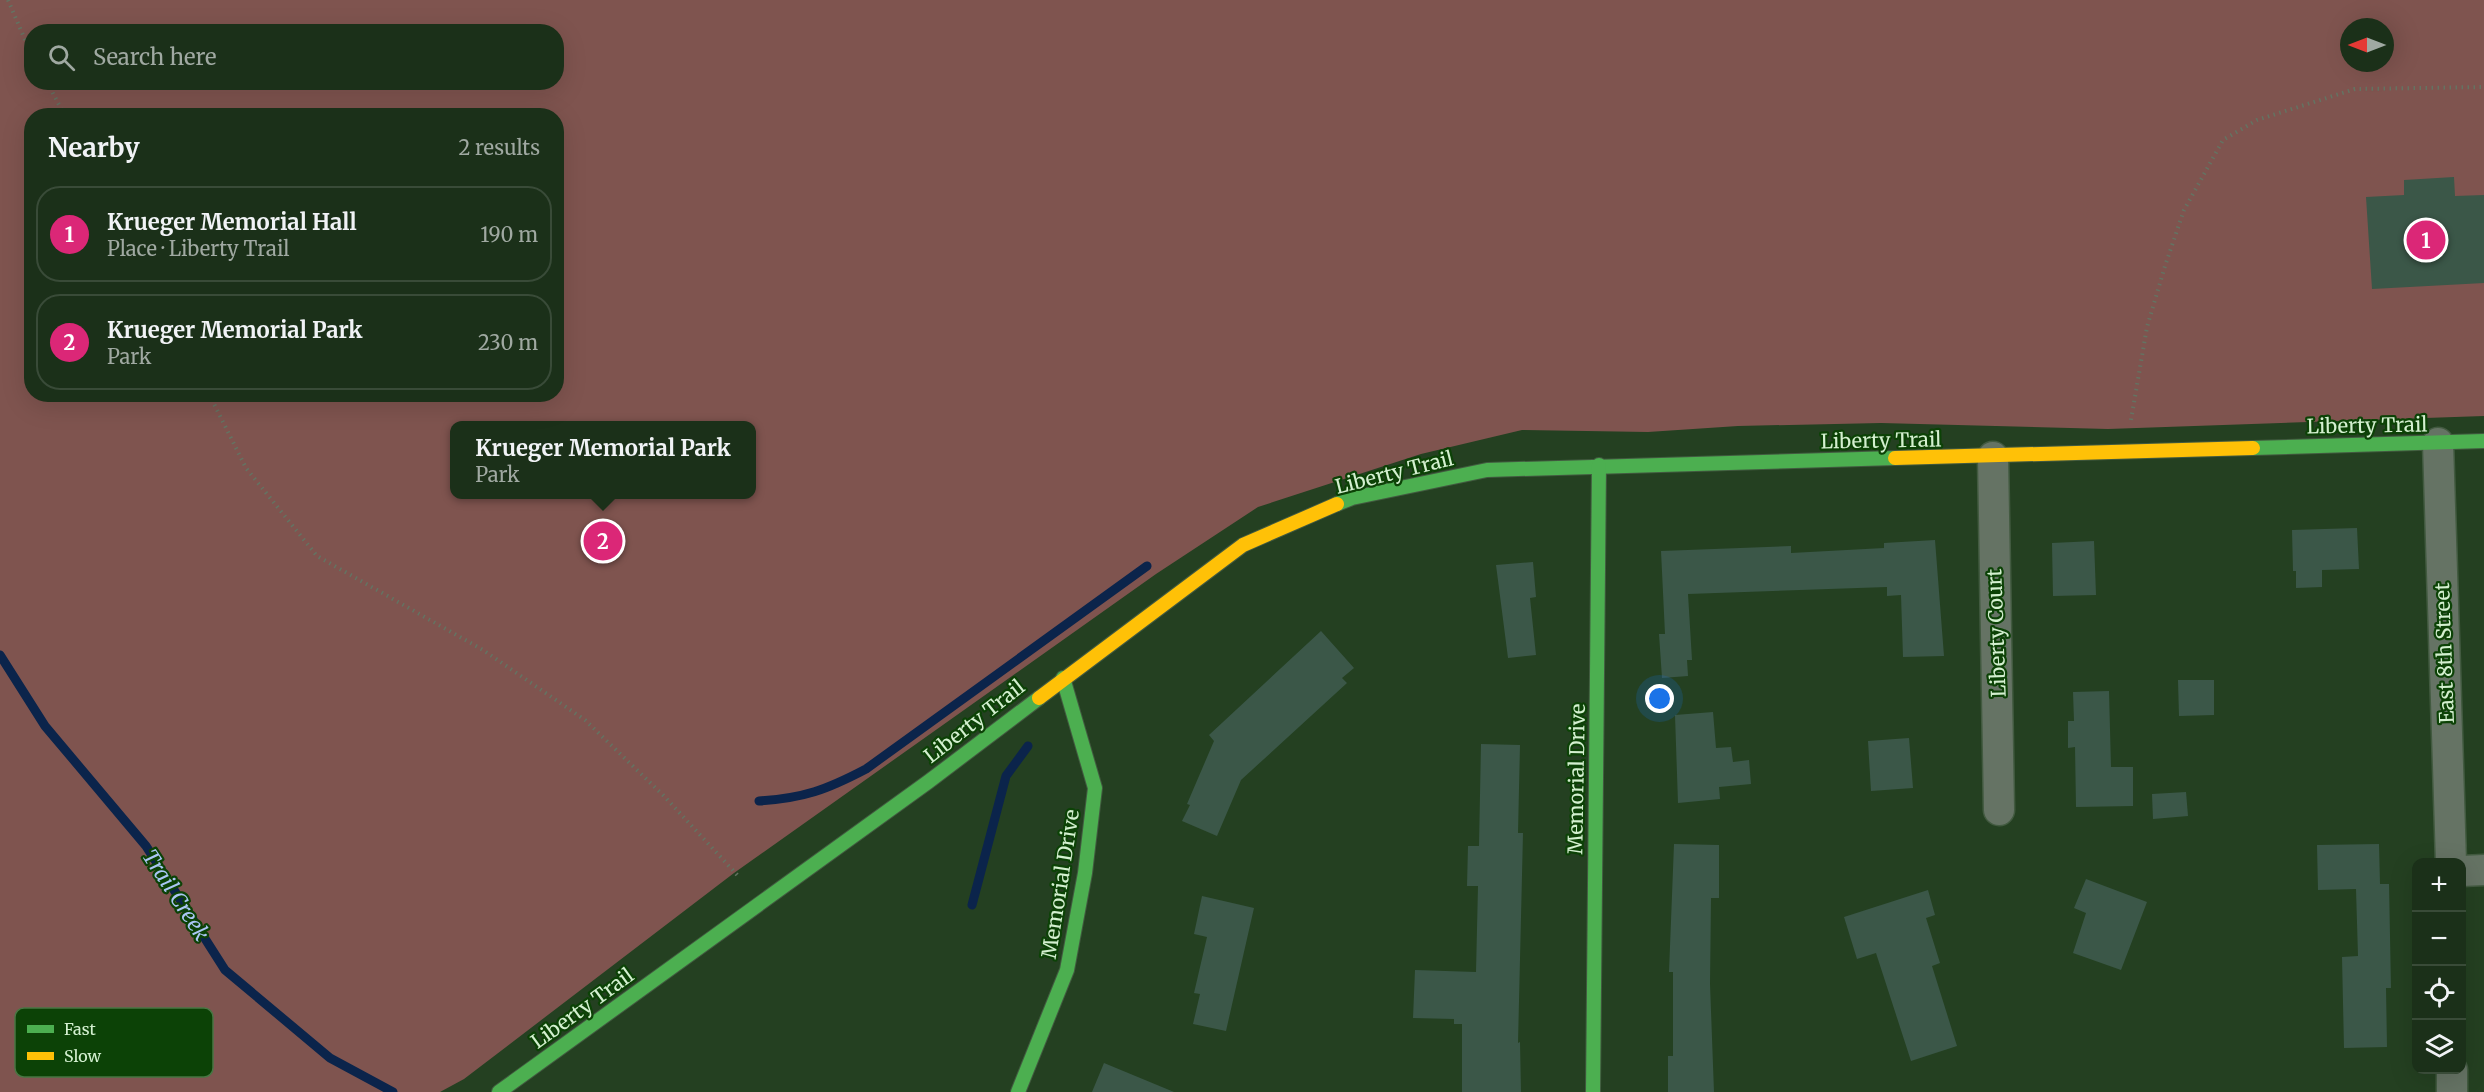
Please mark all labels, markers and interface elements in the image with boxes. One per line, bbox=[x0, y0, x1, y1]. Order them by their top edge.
north arrow bbox=[2340, 18, 2394, 72]
search box bbox=[24, 24, 564, 90]
icon: search bbox=[45, 41, 78, 74]
text: Search here bbox=[93, 43, 216, 71]
text: Nearby bbox=[48, 131, 140, 164]
text: 2 results bbox=[458, 135, 540, 160]
text: Krueger Memorial Hall bbox=[107, 208, 357, 236]
pin: 1 bbox=[2406, 218, 2446, 262]
text: 1 bbox=[65, 222, 74, 247]
text: 190 m bbox=[480, 222, 538, 247]
text: Place · Liberty Trail bbox=[107, 236, 290, 261]
text: Krueger Memorial Park bbox=[107, 316, 363, 344]
text: 2 bbox=[64, 330, 75, 355]
text: 230 m bbox=[478, 330, 538, 355]
text: Park bbox=[107, 344, 151, 369]
street label: Liberty Trail bbox=[2306, 411, 2428, 439]
popup bbox=[450, 421, 756, 499]
street label: Liberty Trail bbox=[1820, 426, 1942, 454]
text: Krueger Memorial Park bbox=[475, 434, 731, 462]
street label: Liberty Trail bbox=[1332, 445, 1456, 499]
text: Park bbox=[475, 462, 520, 487]
pin: 2 bbox=[584, 518, 622, 564]
street label: Liberty Court bbox=[1981, 568, 2011, 698]
street label: East 8th Street bbox=[2429, 582, 2459, 724]
street label: Liberty Trail bbox=[919, 674, 1029, 768]
your location bbox=[1645, 684, 1674, 713]
street label: Memorial Drive bbox=[1562, 703, 1590, 855]
street label: Memorial Drive bbox=[1036, 808, 1084, 960]
water label: Trail Creek bbox=[137, 844, 216, 946]
map controls bbox=[2412, 858, 2466, 1074]
button: + bbox=[2412, 858, 2466, 912]
button: − bbox=[2412, 912, 2466, 966]
street label: Liberty Trail bbox=[526, 962, 638, 1054]
button: locate bbox=[2412, 966, 2466, 1020]
legend bbox=[15, 1008, 213, 1077]
text: Fast bbox=[64, 1019, 97, 1039]
button: layers bbox=[2412, 1020, 2466, 1074]
text: Slow bbox=[64, 1046, 102, 1066]

